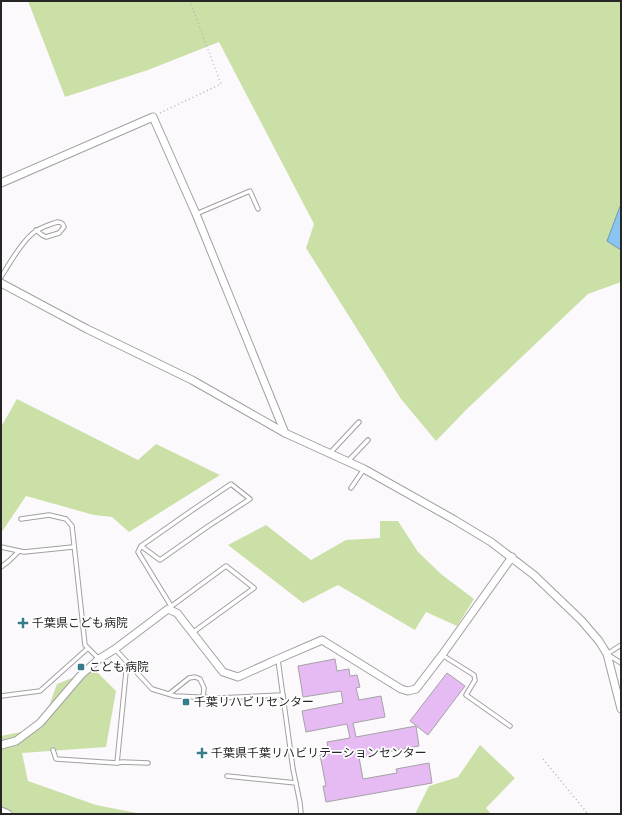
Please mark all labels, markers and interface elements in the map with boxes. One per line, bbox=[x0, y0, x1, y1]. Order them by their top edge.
place label: 千葉県こども病院 bbox=[32, 616, 128, 630]
marker: 千葉県こども病院 bbox=[17, 617, 29, 629]
place label: こども病院 bbox=[89, 660, 149, 674]
marker: こども病院 bbox=[76, 662, 86, 672]
place label: 千葉リハビリセンター bbox=[194, 695, 314, 709]
marker: 千葉リハビリセンター bbox=[181, 697, 191, 707]
place label: 千葉県千葉リハビリテーションセンター bbox=[211, 746, 427, 760]
marker: 千葉県千葉リハビリテーションセンター bbox=[196, 747, 208, 759]

